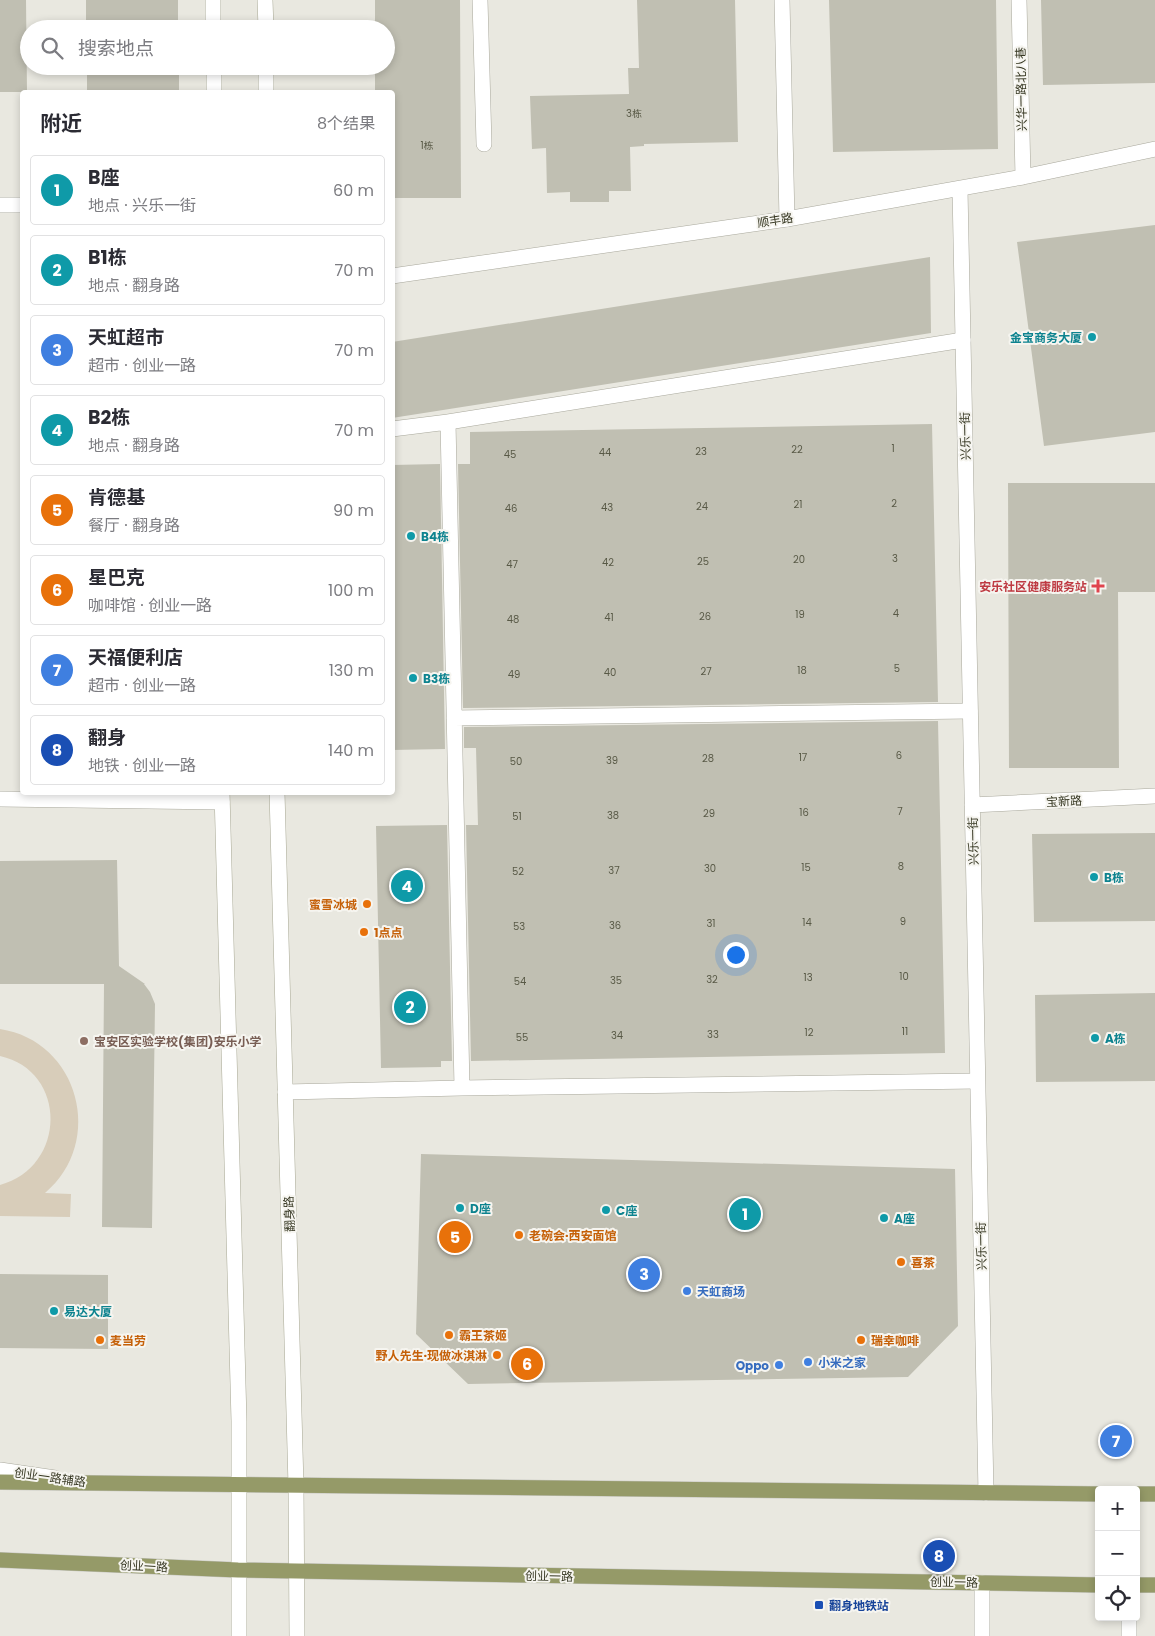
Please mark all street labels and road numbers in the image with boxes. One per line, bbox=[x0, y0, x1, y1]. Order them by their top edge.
street label: 兴华一路北八巷 bbox=[1012, 47, 1030, 131]
street label: 顺丰路 bbox=[756, 209, 794, 231]
street label: 兴乐一街 bbox=[956, 412, 974, 460]
street label: 宝新路 bbox=[1046, 792, 1082, 810]
street label: 兴乐一街 bbox=[964, 817, 982, 865]
street label: 翻身路 bbox=[280, 1196, 298, 1232]
street label: 兴乐一街 bbox=[972, 1222, 990, 1270]
street label: 创业一路辅路 bbox=[13, 1464, 87, 1490]
street label: 创业一路 bbox=[120, 1556, 168, 1576]
street label: 创业一路 bbox=[525, 1567, 573, 1585]
street label: 创业一路 bbox=[930, 1573, 978, 1591]

